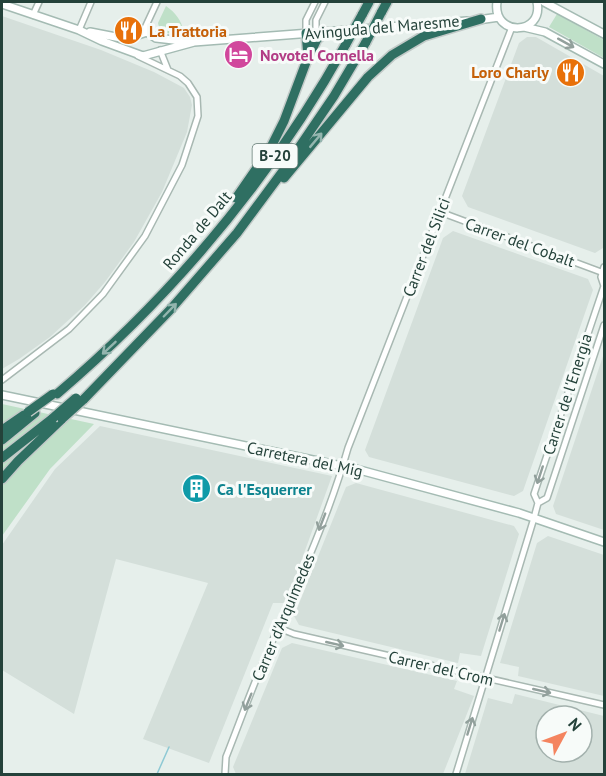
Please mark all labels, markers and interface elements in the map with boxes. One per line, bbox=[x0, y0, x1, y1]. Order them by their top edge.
street label: Avinguda del Maresme bbox=[304, 10, 460, 44]
restaurant icon: La Trattoria bbox=[112, 15, 144, 47]
place label: La Trattoria bbox=[149, 21, 227, 41]
one-way arrow bbox=[556, 38, 574, 49]
hotel icon: Novotel Cornella bbox=[223, 39, 255, 71]
place label: Novotel Cornella bbox=[260, 45, 374, 65]
restaurant icon: Loro Charly bbox=[554, 56, 586, 88]
place label: Loro Charly bbox=[471, 62, 549, 82]
one-way arrow bbox=[310, 132, 323, 148]
road number: B-20 bbox=[252, 144, 298, 168]
street label: Ronda de Dalt bbox=[158, 186, 236, 273]
street label: Carrer del Silici bbox=[398, 195, 454, 299]
street label: Carrer del Cobalt bbox=[463, 213, 578, 271]
one-way arrow bbox=[163, 302, 178, 317]
street label: Carrer de l'Energia bbox=[538, 331, 596, 457]
one-way arrow bbox=[102, 340, 117, 355]
street label: Carretera del Mig bbox=[245, 437, 365, 481]
one-way arrow bbox=[534, 465, 545, 484]
building icon: Ca l'Esquerrer bbox=[180, 473, 212, 505]
place label: Ca l'Esquerrer bbox=[217, 479, 312, 499]
one-way arrow bbox=[316, 513, 327, 531]
street label: Carrer d'Arquímedes bbox=[247, 550, 319, 684]
one-way arrow bbox=[497, 612, 508, 631]
one-way arrow bbox=[326, 638, 345, 650]
street label: Carrer del Crom bbox=[387, 646, 495, 690]
one-way arrow bbox=[533, 685, 552, 697]
one-way arrow bbox=[242, 693, 253, 711]
north arrow bbox=[534, 704, 594, 764]
text: N bbox=[564, 714, 586, 735]
one-way arrow bbox=[466, 717, 477, 736]

